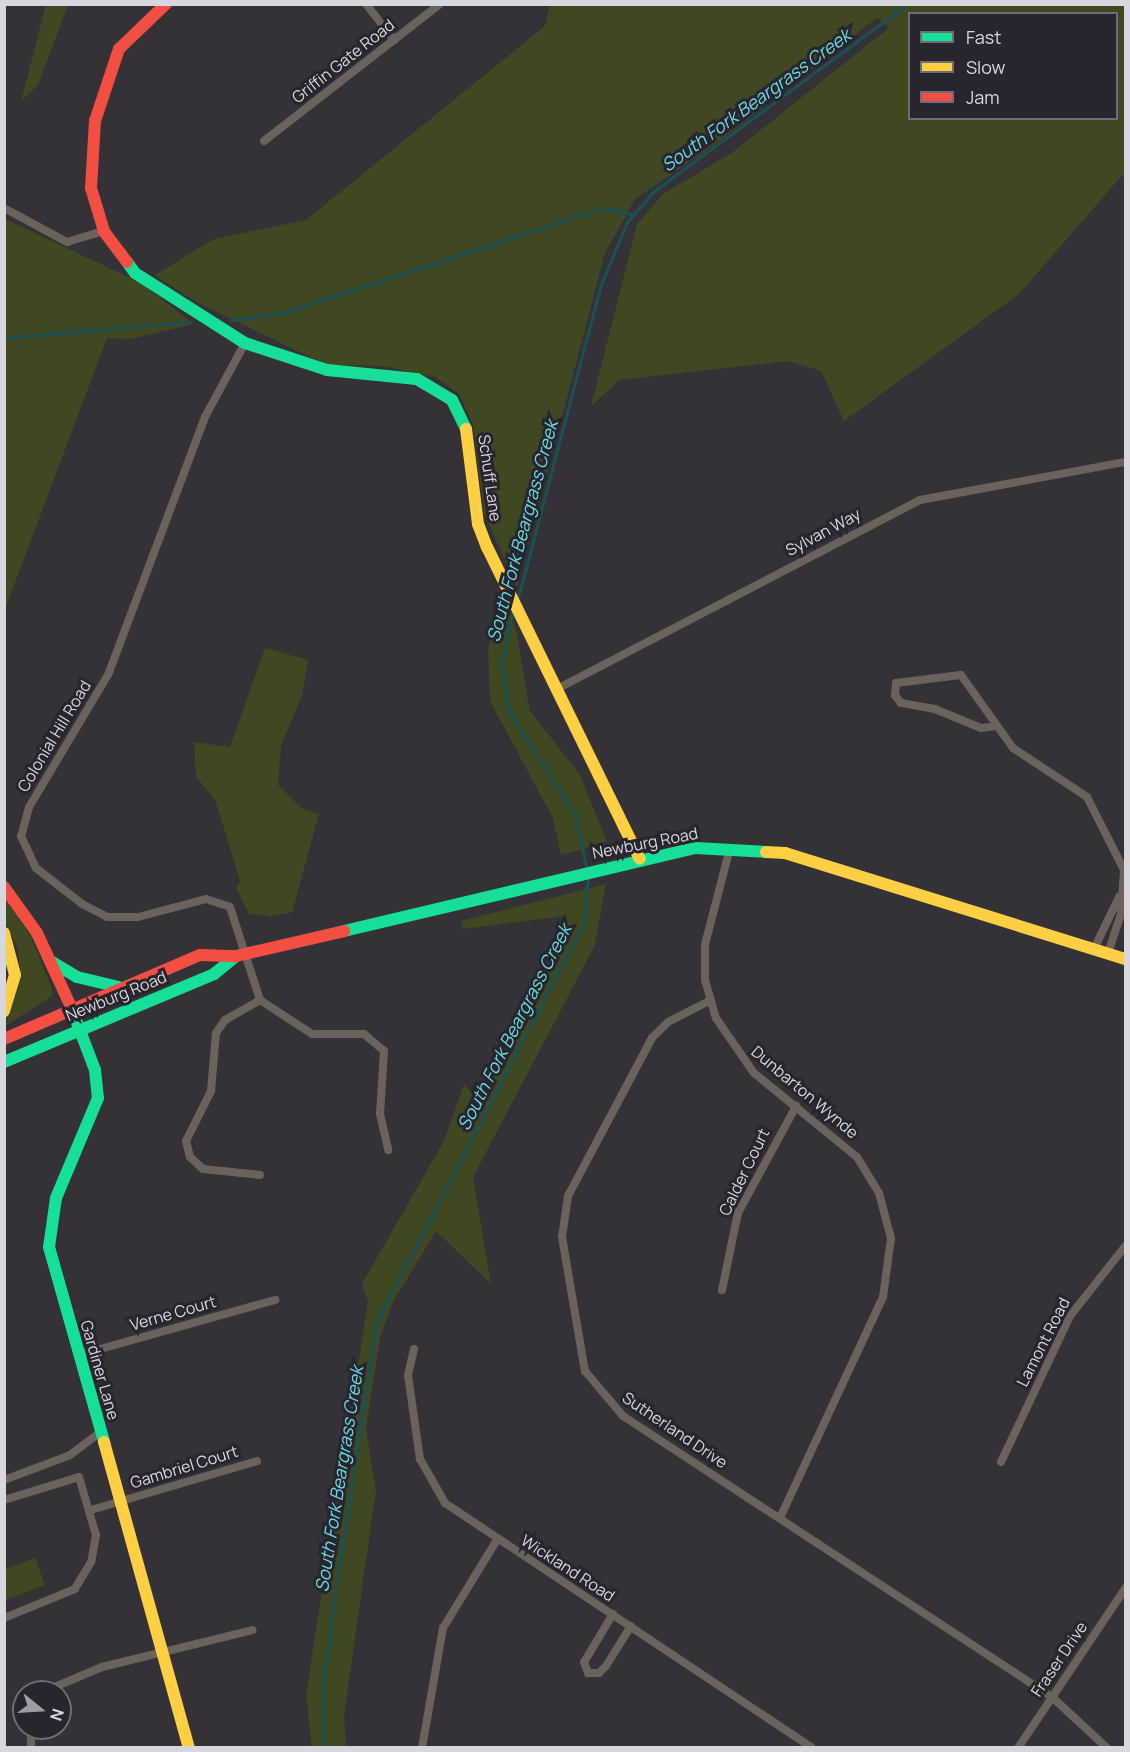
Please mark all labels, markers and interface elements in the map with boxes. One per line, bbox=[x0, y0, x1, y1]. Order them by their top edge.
legend bbox=[908, 12, 1118, 120]
street label: Griffin Gate Road bbox=[288, 15, 398, 107]
water label: South Fork Beargrass Creek bbox=[657, 24, 855, 176]
text: Fast bbox=[966, 25, 1001, 49]
text: Slow bbox=[966, 55, 1005, 79]
text: Jam bbox=[966, 85, 1000, 109]
water label: South Fork Beargrass Creek bbox=[482, 418, 562, 644]
street label: Schuff Lane bbox=[474, 433, 506, 523]
street label: Sylvan Way bbox=[782, 504, 864, 560]
street label: Colonial Hill Road bbox=[13, 677, 95, 795]
street label: Newburg Road bbox=[591, 823, 699, 863]
water label: South Fork Beargrass Creek bbox=[453, 920, 575, 1134]
street label: Newburg Road bbox=[63, 967, 169, 1025]
street label: Dunbarton Wynde bbox=[748, 1042, 862, 1142]
street label: Calder Court bbox=[715, 1125, 773, 1219]
street label: Verne Court bbox=[128, 1292, 218, 1334]
street label: Lamont Road bbox=[1012, 1294, 1074, 1390]
street label: Gardiner Lane bbox=[77, 1318, 123, 1422]
water label: South Fork Beargrass Creek bbox=[310, 1365, 368, 1593]
street label: Sutherland Drive bbox=[619, 1388, 731, 1472]
street label: Gambriel Court bbox=[128, 1442, 240, 1492]
street label: Wickland Road bbox=[518, 1531, 618, 1605]
street label: Fraser Drive bbox=[1027, 1618, 1091, 1700]
north arrow bbox=[12, 1680, 72, 1740]
text: N bbox=[45, 1706, 69, 1724]

